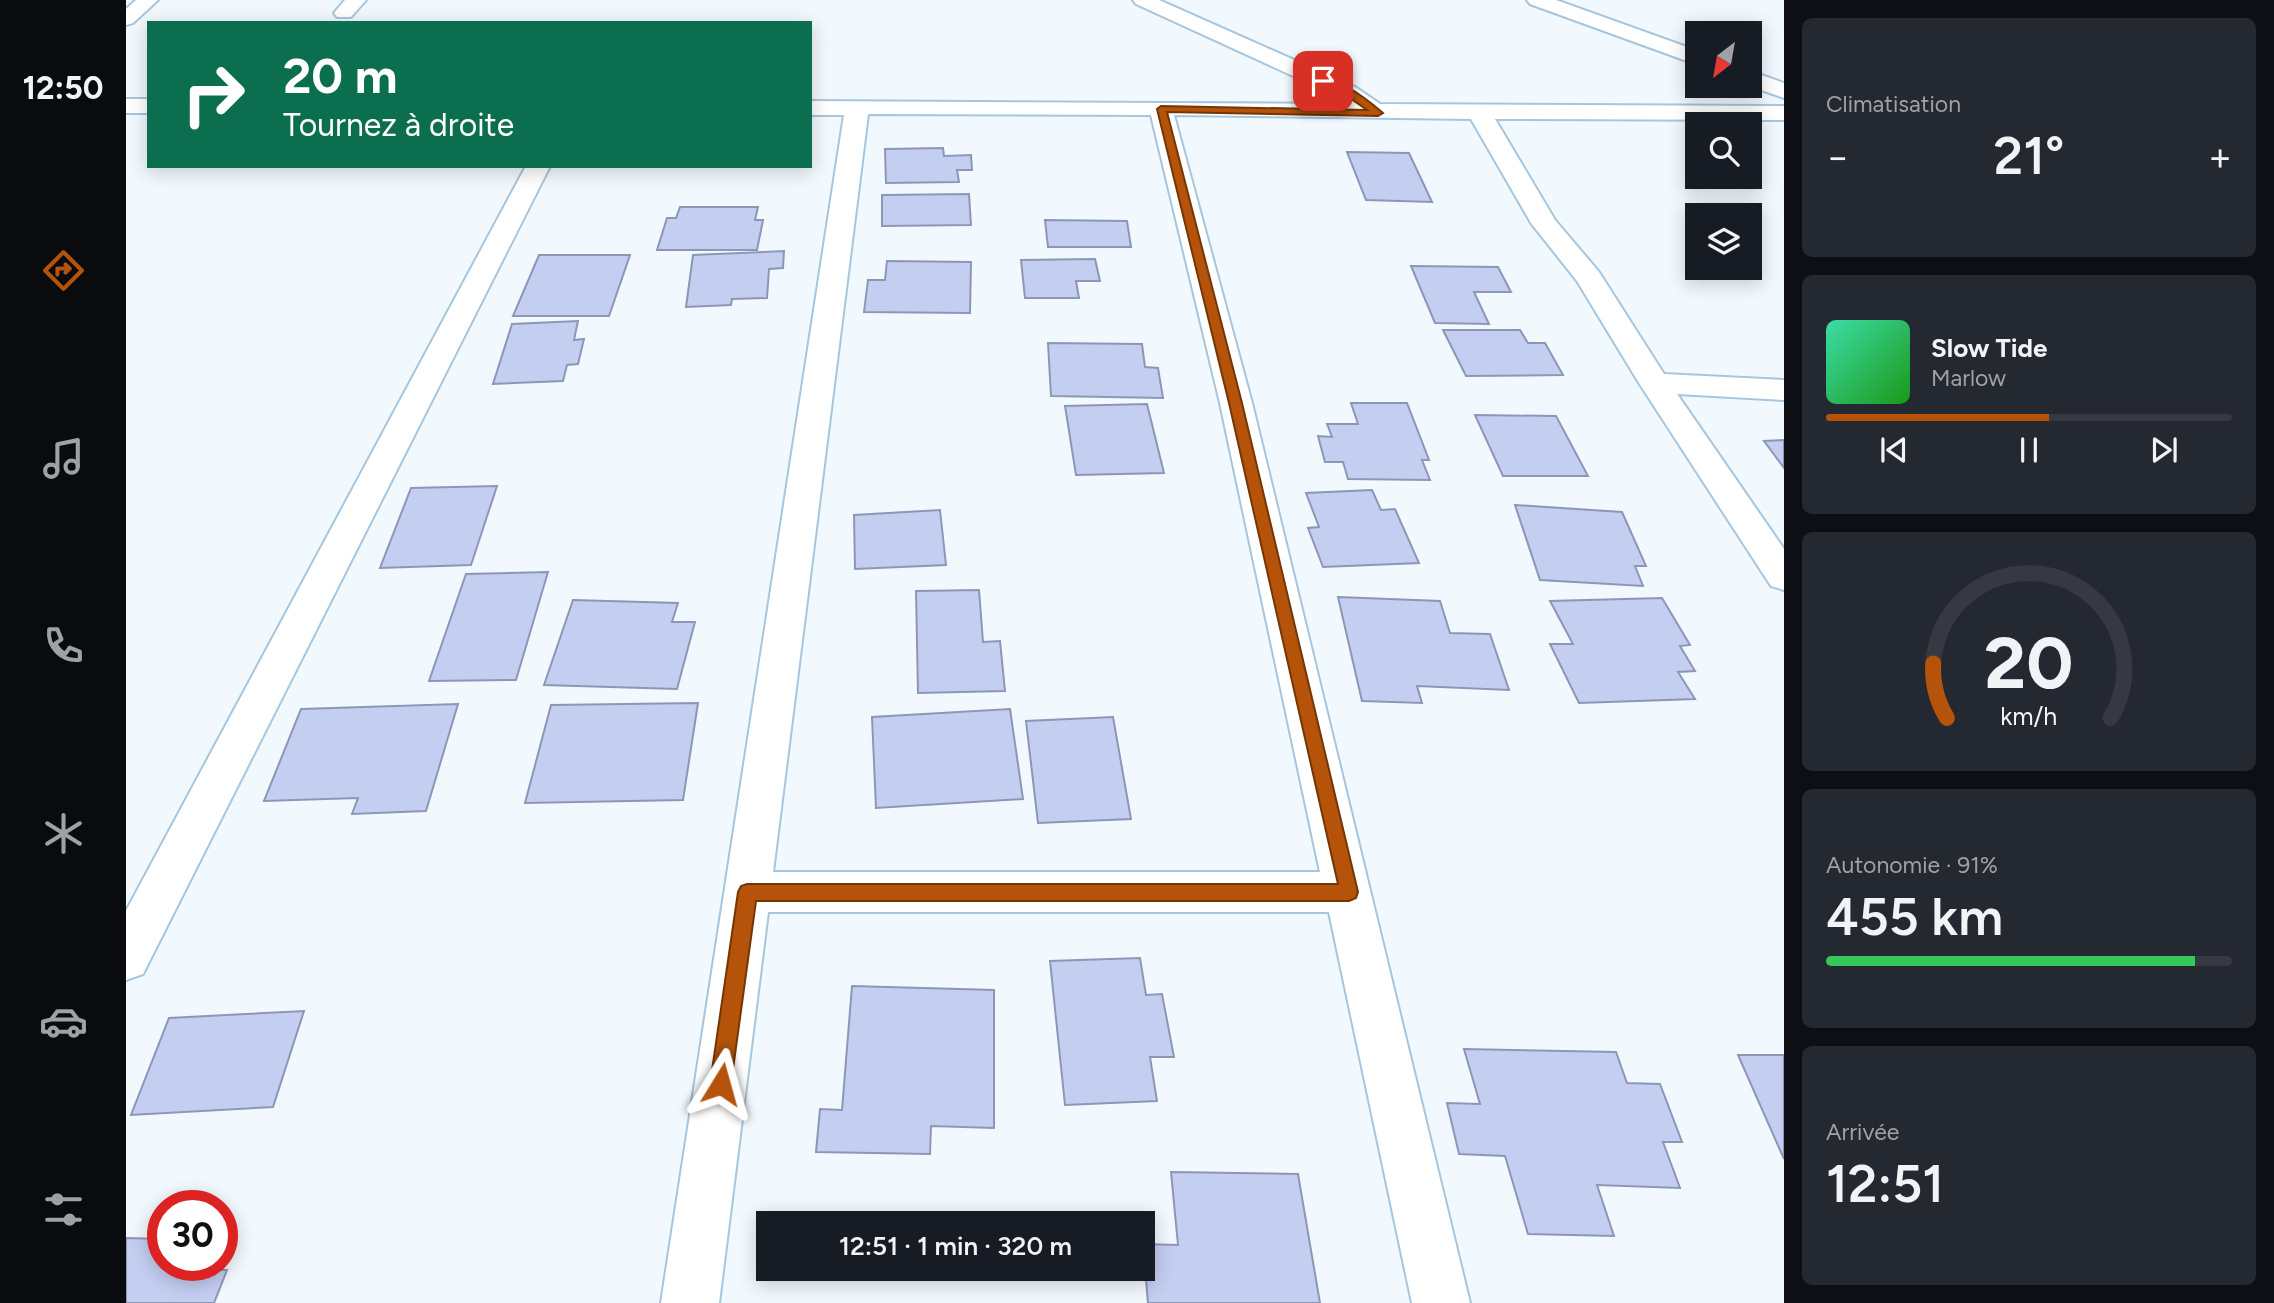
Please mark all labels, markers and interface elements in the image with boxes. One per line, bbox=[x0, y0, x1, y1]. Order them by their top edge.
north arrow bbox=[1685, 21, 1762, 98]
map controls bbox=[1685, 21, 1762, 280]
text: 20 m bbox=[283, 46, 398, 105]
icon: right bbox=[168, 49, 259, 140]
pin bbox=[1293, 51, 1353, 111]
icon: arrive bbox=[1304, 62, 1342, 100]
text: 12:50 bbox=[23, 69, 104, 107]
text: Climatisation bbox=[1826, 90, 1961, 118]
text: Tournez à droite bbox=[283, 106, 514, 144]
button: search bbox=[1685, 112, 1762, 189]
text: 21° bbox=[1994, 125, 2064, 187]
text: − bbox=[1826, 134, 1850, 180]
text: + bbox=[2208, 134, 2232, 180]
button: layers bbox=[1685, 203, 1762, 280]
icon: directions bbox=[39, 246, 88, 295]
text: Slow Tide bbox=[1931, 332, 2047, 364]
text: Marlow bbox=[1931, 364, 2006, 392]
icon: previous bbox=[1875, 431, 1913, 469]
icon: pause bbox=[2010, 431, 2048, 469]
icon: next bbox=[2145, 431, 2183, 469]
icon: music bbox=[39, 434, 88, 483]
text: 20 bbox=[1984, 619, 2074, 706]
icon: phone bbox=[39, 621, 88, 670]
text: km/h bbox=[2000, 700, 2058, 730]
icon: climate bbox=[39, 809, 88, 858]
text: Autonomie · 91% bbox=[1826, 851, 1998, 879]
text: 455 km bbox=[1826, 886, 2003, 948]
icon: car bbox=[39, 997, 88, 1046]
position arrow bbox=[684, 1047, 758, 1121]
text: Arrivée bbox=[1826, 1118, 1899, 1146]
text: 12:51 bbox=[1826, 1153, 1944, 1215]
icon: filters bbox=[39, 1185, 88, 1234]
speed limit sign: 30 bbox=[147, 1190, 238, 1281]
text: 12:51 · 1 min · 320 m bbox=[839, 1230, 1072, 1262]

